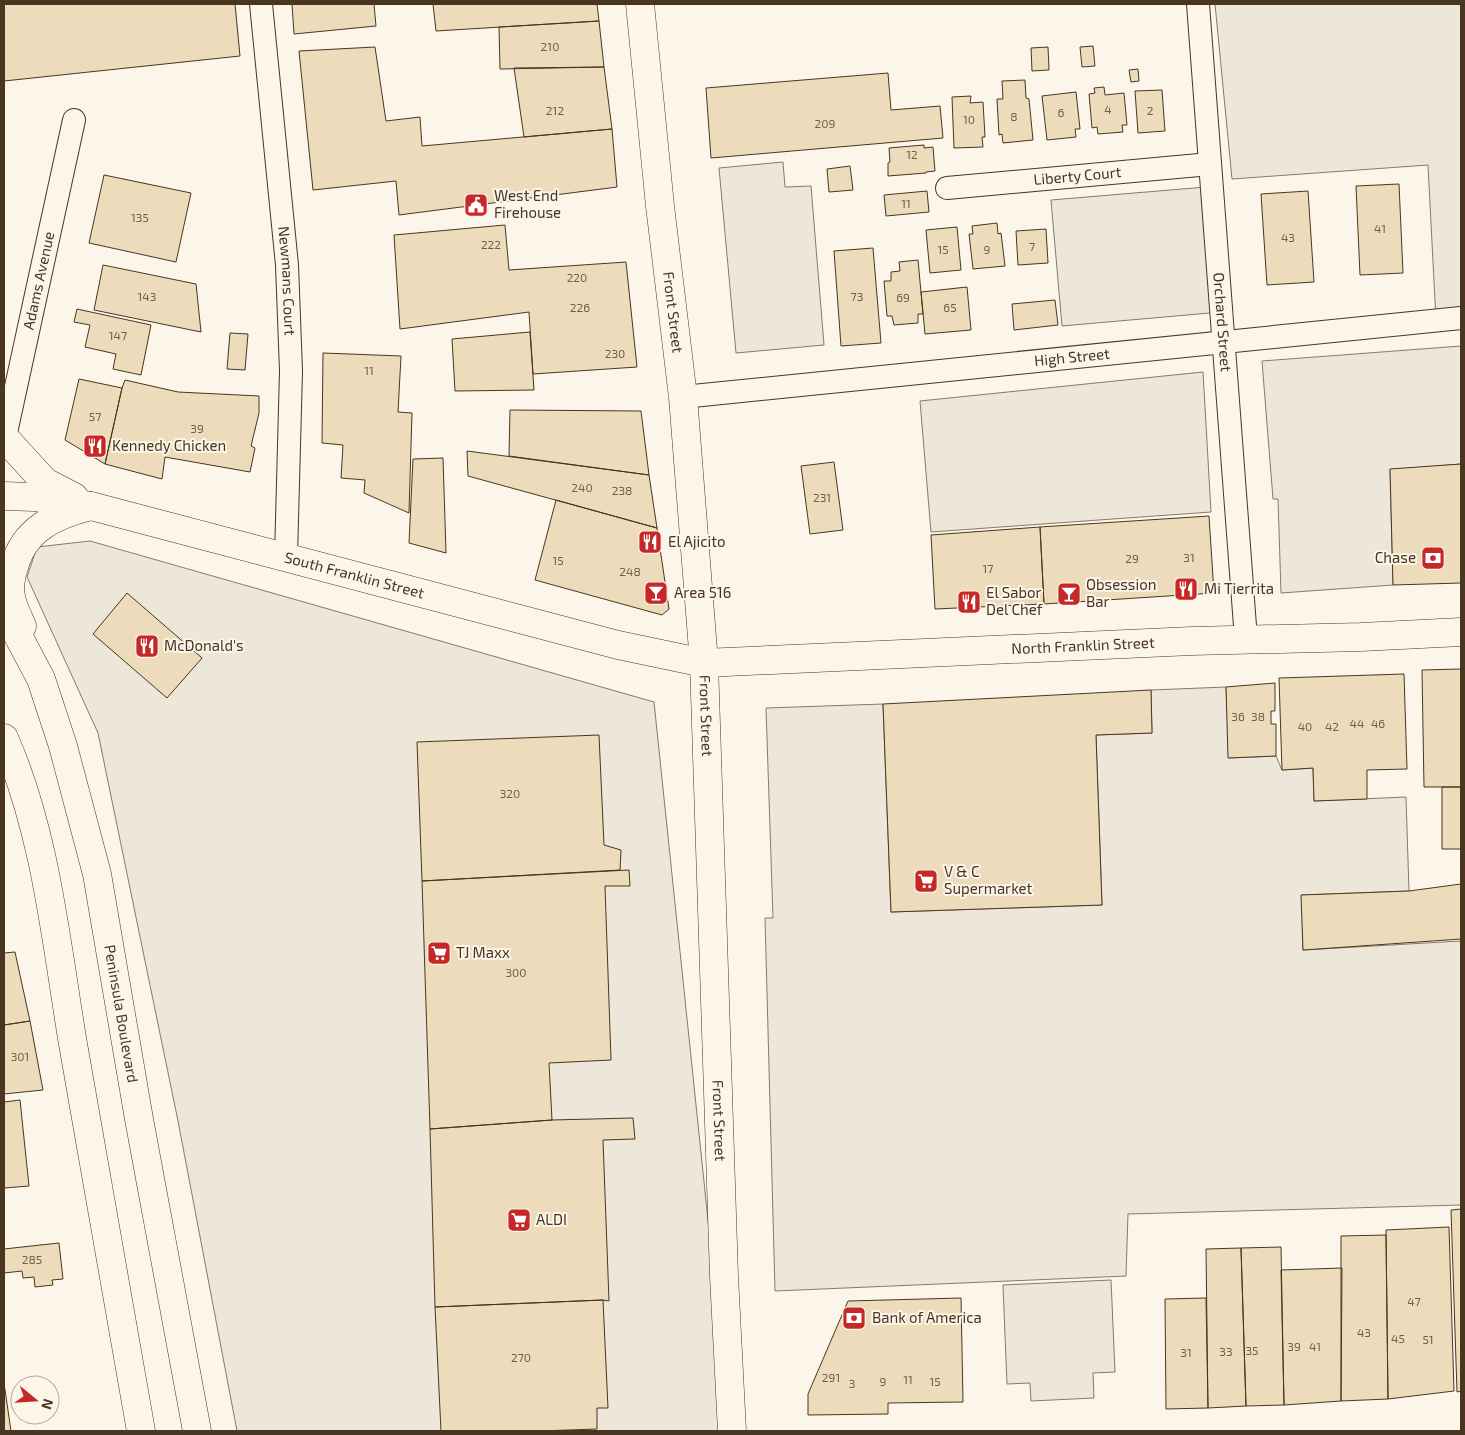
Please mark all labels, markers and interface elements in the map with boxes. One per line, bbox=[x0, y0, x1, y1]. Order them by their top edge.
house number: 210 bbox=[541, 39, 559, 53]
house number: 4 bbox=[1104, 102, 1112, 116]
house number: 212 bbox=[546, 103, 564, 117]
house number: 2 bbox=[1147, 103, 1154, 117]
house number: 6 bbox=[1058, 105, 1065, 119]
house number: 8 bbox=[1010, 109, 1018, 123]
house number: 10 bbox=[963, 112, 975, 126]
house number: 209 bbox=[815, 116, 836, 130]
house number: 12 bbox=[906, 147, 918, 161]
street label: Liberty Court bbox=[1033, 162, 1122, 188]
place label: West End Firehouse bbox=[494, 186, 561, 221]
public building icon: West End Firehouse bbox=[463, 192, 489, 218]
house number: 11 bbox=[901, 196, 911, 210]
house number: 135 bbox=[131, 210, 149, 224]
house number: 41 bbox=[1374, 221, 1386, 235]
street label: Newmans Court bbox=[275, 225, 300, 336]
street label: Adams Avenue bbox=[19, 230, 58, 331]
house number: 43 bbox=[1281, 230, 1295, 244]
house number: 222 bbox=[481, 237, 501, 251]
house number: 7 bbox=[1029, 239, 1035, 253]
house number: 15 bbox=[937, 242, 949, 256]
house number: 9 bbox=[984, 242, 991, 256]
house number: 220 bbox=[567, 270, 587, 284]
street label: Front Street bbox=[660, 270, 688, 354]
street label: Orchard Street bbox=[1210, 272, 1236, 373]
house number: 143 bbox=[138, 289, 156, 303]
house number: 73 bbox=[851, 289, 863, 303]
house number: 69 bbox=[896, 290, 910, 304]
house number: 226 bbox=[570, 300, 590, 314]
house number: 65 bbox=[943, 300, 957, 314]
house number: 147 bbox=[109, 328, 127, 342]
street label: High Street bbox=[1033, 344, 1111, 369]
house number: 230 bbox=[605, 346, 625, 360]
house number: 11 bbox=[364, 363, 374, 377]
house number: 57 bbox=[89, 409, 101, 423]
house number: 39 bbox=[190, 421, 204, 435]
restaurant icon: Kennedy Chicken bbox=[82, 433, 108, 459]
place label: Kennedy Chicken bbox=[112, 436, 226, 454]
house number: 240 bbox=[571, 480, 593, 494]
house number: 238 bbox=[612, 483, 632, 497]
house number: 231 bbox=[813, 490, 831, 504]
restaurant icon: El Ajicito bbox=[637, 529, 663, 555]
place label: El Ajicito bbox=[668, 532, 726, 551]
bank icon: Chase bbox=[1420, 545, 1446, 571]
street label: South Franklin Street bbox=[283, 547, 427, 602]
place label: Chase bbox=[1375, 548, 1416, 566]
house number: 31 bbox=[1183, 550, 1195, 564]
house number: 29 bbox=[1125, 551, 1139, 565]
house number: 15 bbox=[552, 553, 564, 567]
house number: 17 bbox=[983, 561, 993, 575]
house number: 248 bbox=[619, 564, 641, 578]
place label: Obsession Bar bbox=[1086, 575, 1156, 610]
restaurant icon: Mi Tierrita bbox=[1173, 576, 1199, 602]
place label: Mi Tierrita bbox=[1204, 579, 1274, 597]
bar icon: Area 516 bbox=[643, 580, 669, 606]
bar icon: Obsession Bar bbox=[1056, 581, 1082, 607]
place label: Area 516 bbox=[674, 583, 731, 601]
place label: El Sabor Del Chef bbox=[986, 583, 1043, 618]
restaurant icon: El Sabor Del Chef bbox=[956, 589, 982, 615]
restaurant icon: McDonald's bbox=[134, 633, 160, 659]
street label: North Franklin Street bbox=[1011, 633, 1155, 657]
place label: McDonald's bbox=[164, 636, 244, 654]
street label: Front Street bbox=[696, 675, 717, 757]
house number: 36 bbox=[1231, 709, 1245, 723]
house number: 38 bbox=[1251, 709, 1265, 723]
house number: 44 bbox=[1350, 716, 1364, 730]
house number: 46 bbox=[1371, 716, 1385, 730]
house number: 40 bbox=[1298, 719, 1312, 733]
house number: 42 bbox=[1325, 719, 1339, 733]
house number: 320 bbox=[500, 786, 520, 800]
place label: V & C Supermarket bbox=[944, 862, 1033, 897]
supermarket icon: V & C Supermarket bbox=[913, 868, 939, 894]
supermarket icon: TJ Maxx bbox=[426, 940, 452, 966]
street label: Peninsula Boulevard bbox=[101, 943, 143, 1084]
place label: TJ Maxx bbox=[456, 943, 510, 961]
house number: 300 bbox=[505, 965, 527, 979]
house number: 301 bbox=[11, 1049, 29, 1063]
street label: Front Street bbox=[710, 1079, 730, 1162]
supermarket icon: ALDI bbox=[506, 1207, 532, 1233]
place label: ALDI bbox=[536, 1210, 567, 1228]
house number: 285 bbox=[22, 1252, 42, 1266]
house number: 47 bbox=[1407, 1294, 1421, 1308]
bank icon: Bank of America bbox=[841, 1305, 867, 1331]
place label: Bank of America bbox=[872, 1308, 982, 1326]
house number: 43 bbox=[1357, 1325, 1371, 1339]
house number: 45 bbox=[1391, 1331, 1405, 1345]
house number: 51 bbox=[1422, 1332, 1434, 1346]
house number: 39 bbox=[1287, 1339, 1301, 1353]
house number: 41 bbox=[1309, 1339, 1321, 1353]
house number: 35 bbox=[1245, 1343, 1259, 1357]
house number: 33 bbox=[1219, 1344, 1233, 1358]
house number: 31 bbox=[1180, 1345, 1192, 1359]
house number: 270 bbox=[511, 1350, 531, 1364]
house number: 291 bbox=[822, 1370, 840, 1384]
house number: 11 bbox=[903, 1372, 913, 1386]
house number: 9 bbox=[880, 1374, 887, 1388]
house number: 15 bbox=[929, 1374, 941, 1388]
north arrow bbox=[10, 1375, 60, 1425]
house number: 3 bbox=[849, 1376, 855, 1390]
text: N bbox=[38, 1397, 57, 1412]

